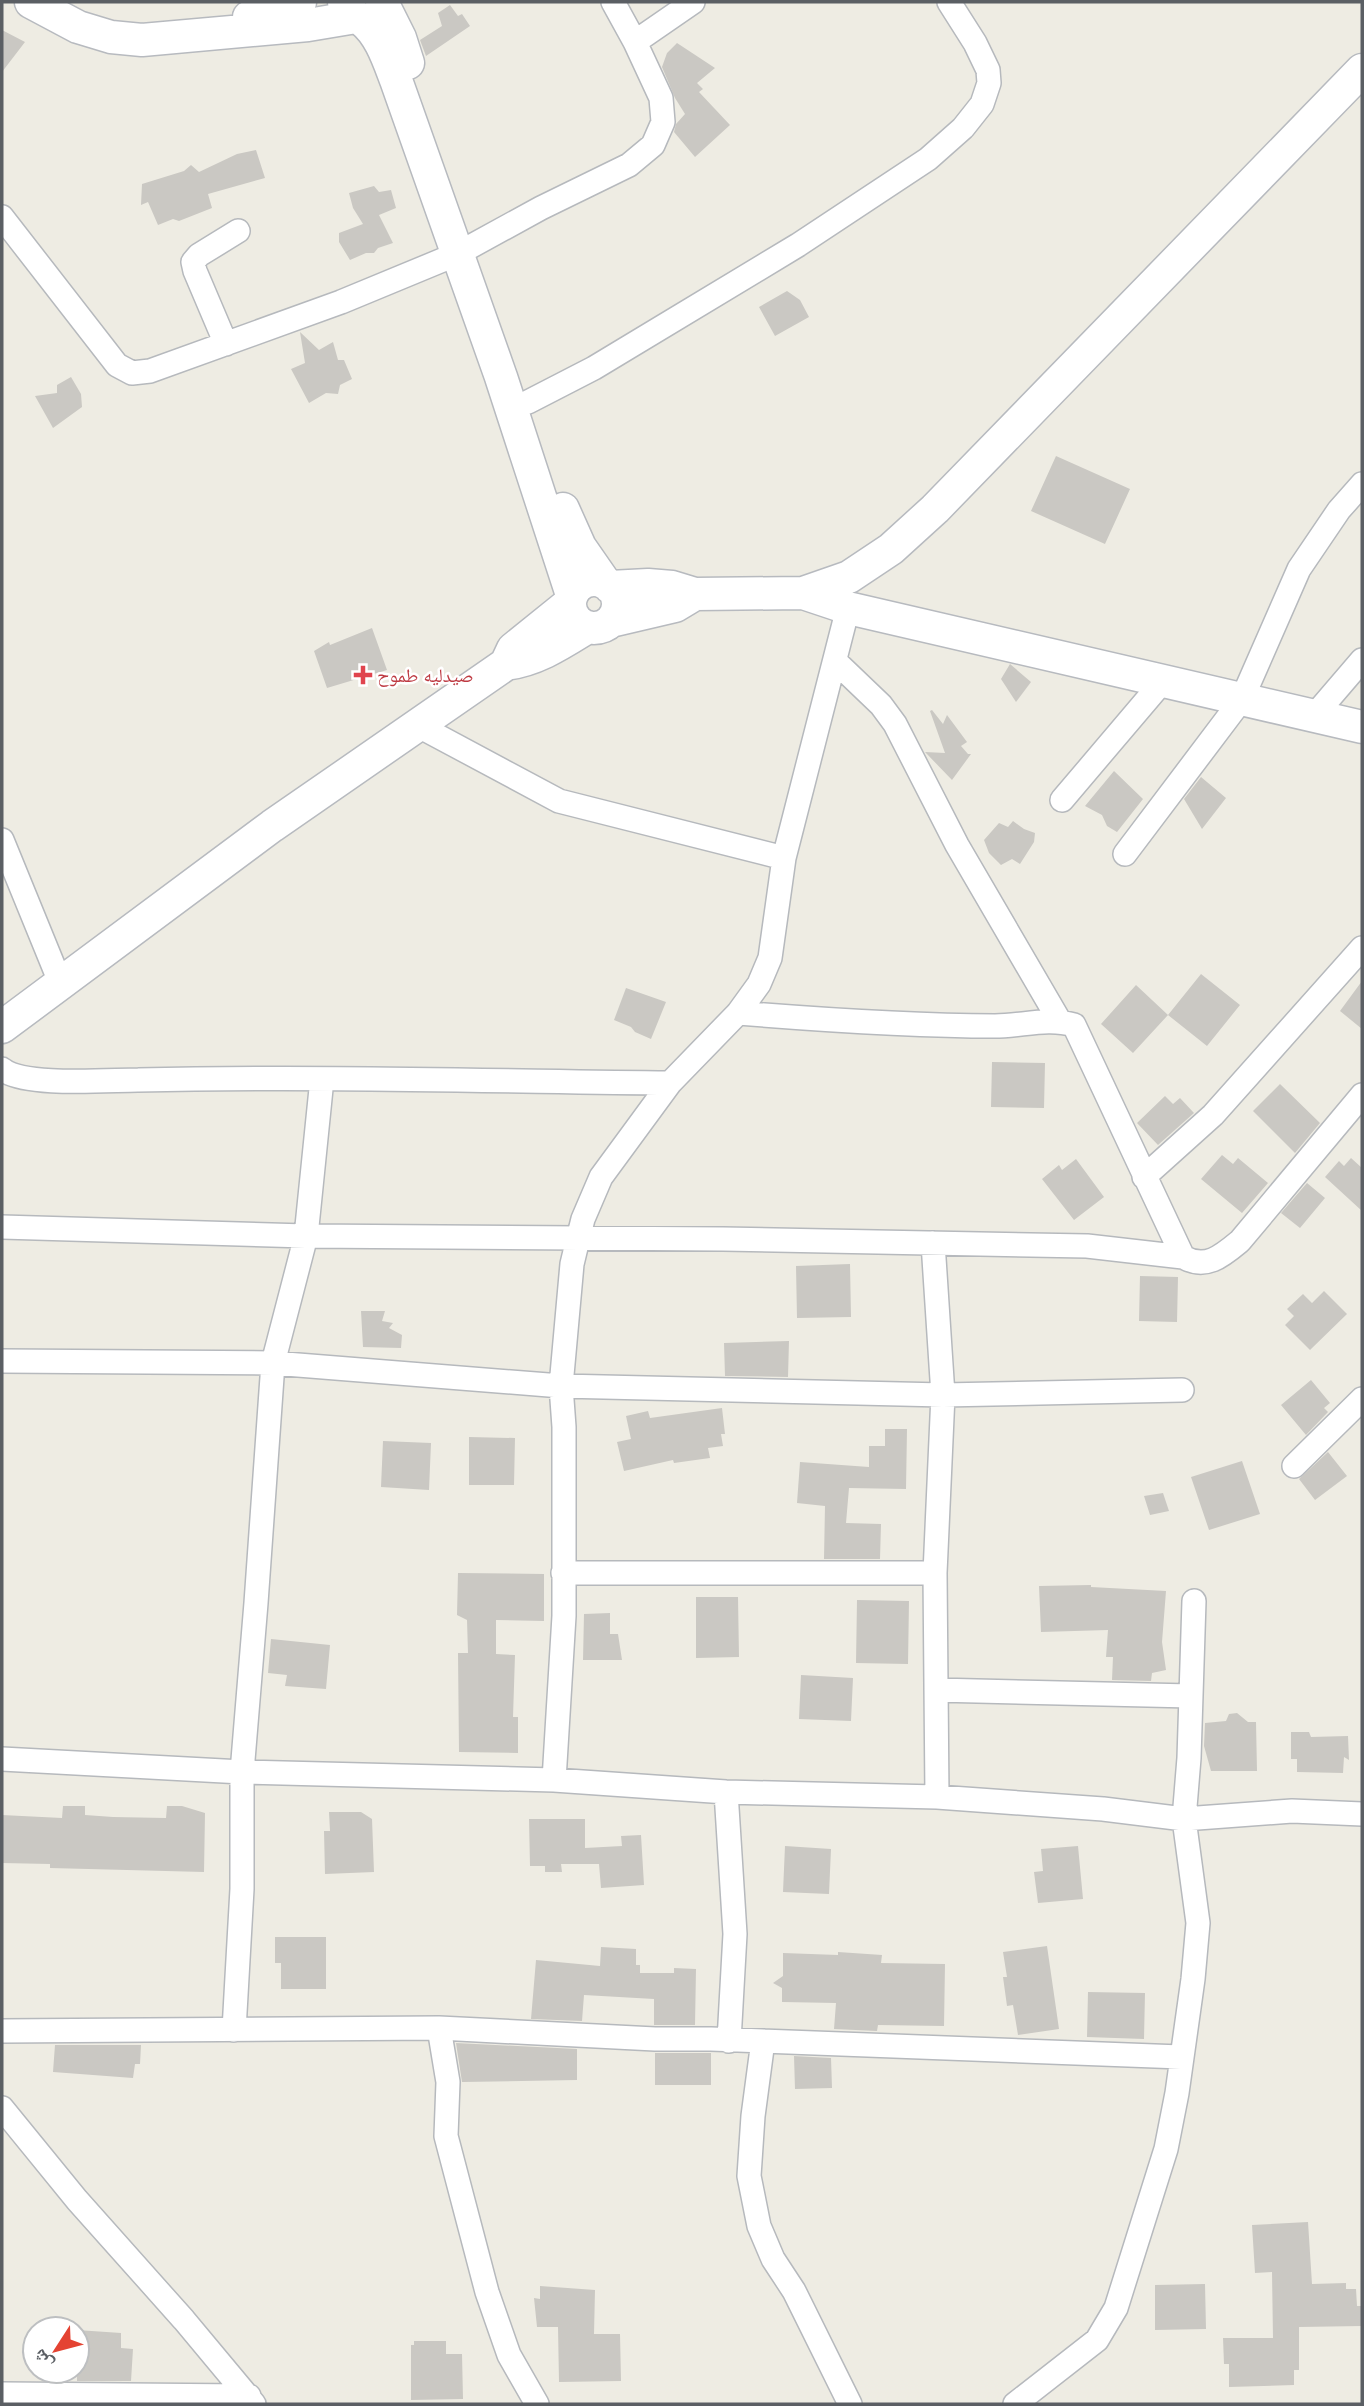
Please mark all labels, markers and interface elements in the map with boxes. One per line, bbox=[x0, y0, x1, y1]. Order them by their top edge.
place label: صيدليه طموح bbox=[377, 663, 474, 688]
marker: صيدليه طموح bbox=[355, 667, 371, 683]
north arrow bbox=[21, 2315, 91, 2385]
text: ش bbox=[27, 2344, 59, 2375]

